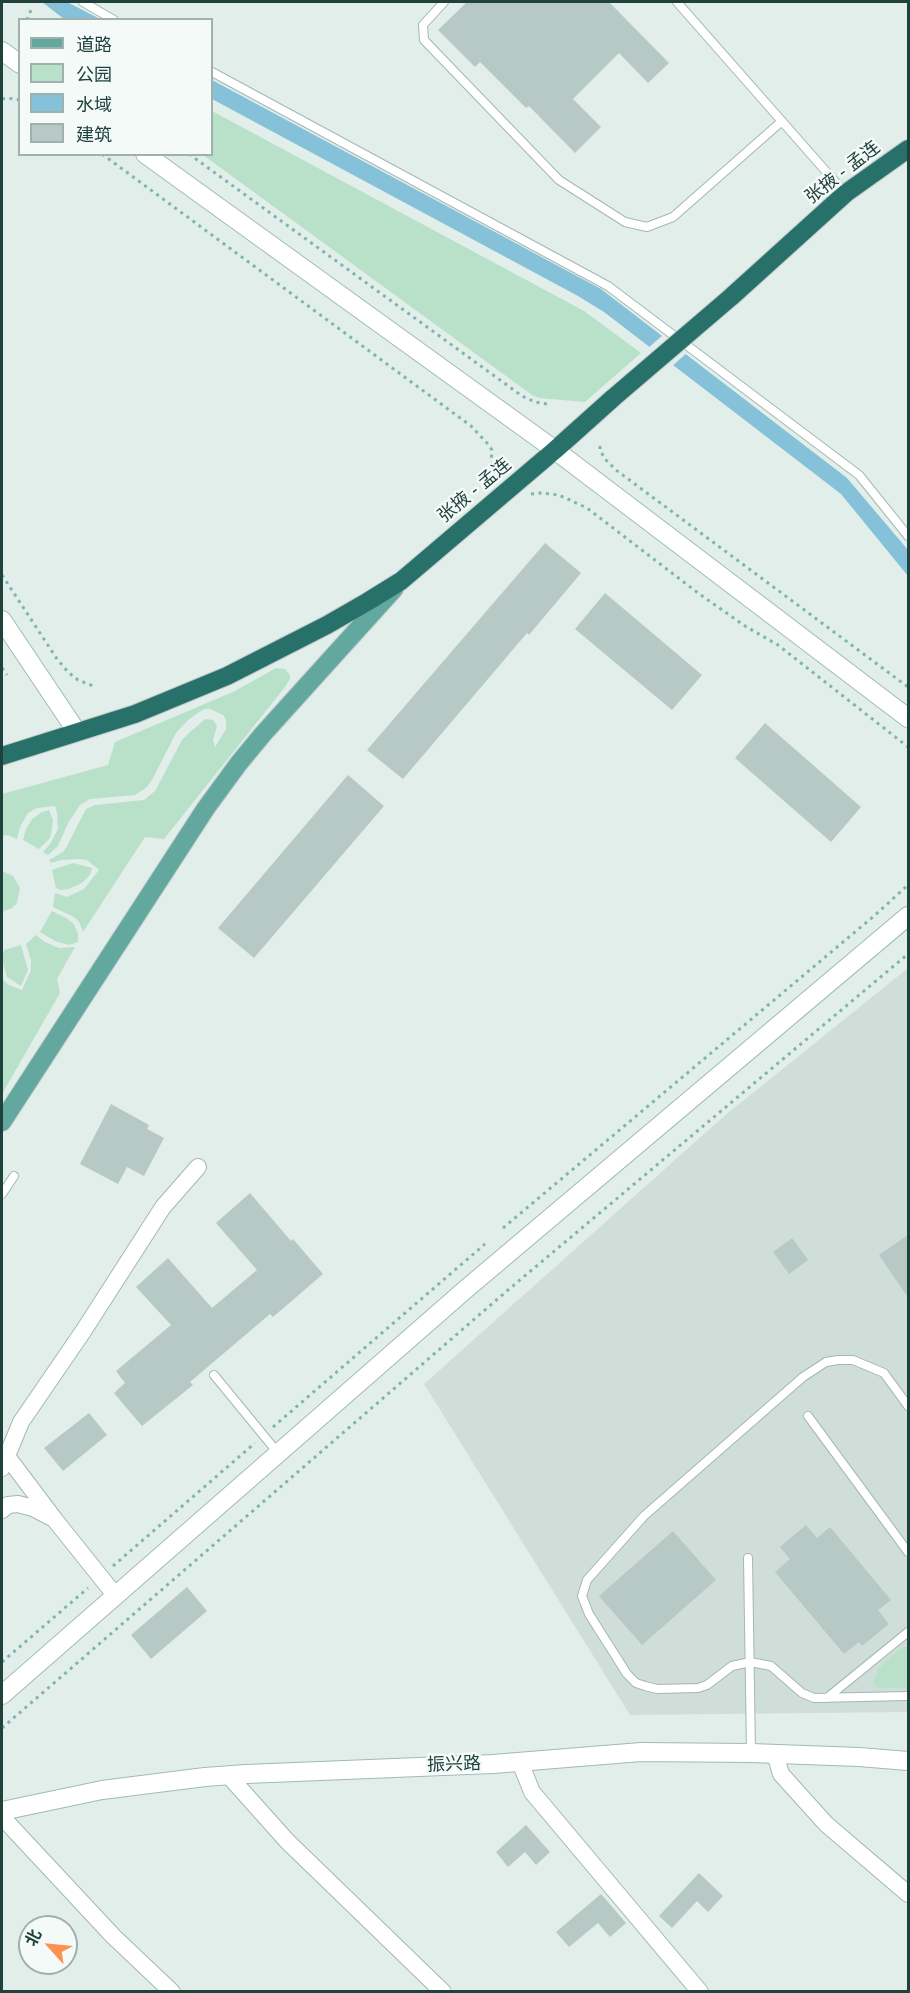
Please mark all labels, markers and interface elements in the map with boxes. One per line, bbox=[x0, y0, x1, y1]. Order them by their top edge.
legend bbox=[18, 18, 213, 156]
text: 道路 bbox=[76, 34, 112, 56]
text: 公园 bbox=[76, 64, 112, 86]
text: 水域 bbox=[76, 94, 112, 116]
text: 建筑 bbox=[76, 124, 112, 146]
street label: 张掖 - 孟连 bbox=[801, 137, 885, 209]
street label: 张掖 - 孟连 bbox=[434, 454, 516, 528]
street label: 振兴路 bbox=[427, 1753, 481, 1777]
north arrow bbox=[18, 1915, 78, 1975]
text: 北 bbox=[21, 1926, 46, 1949]

